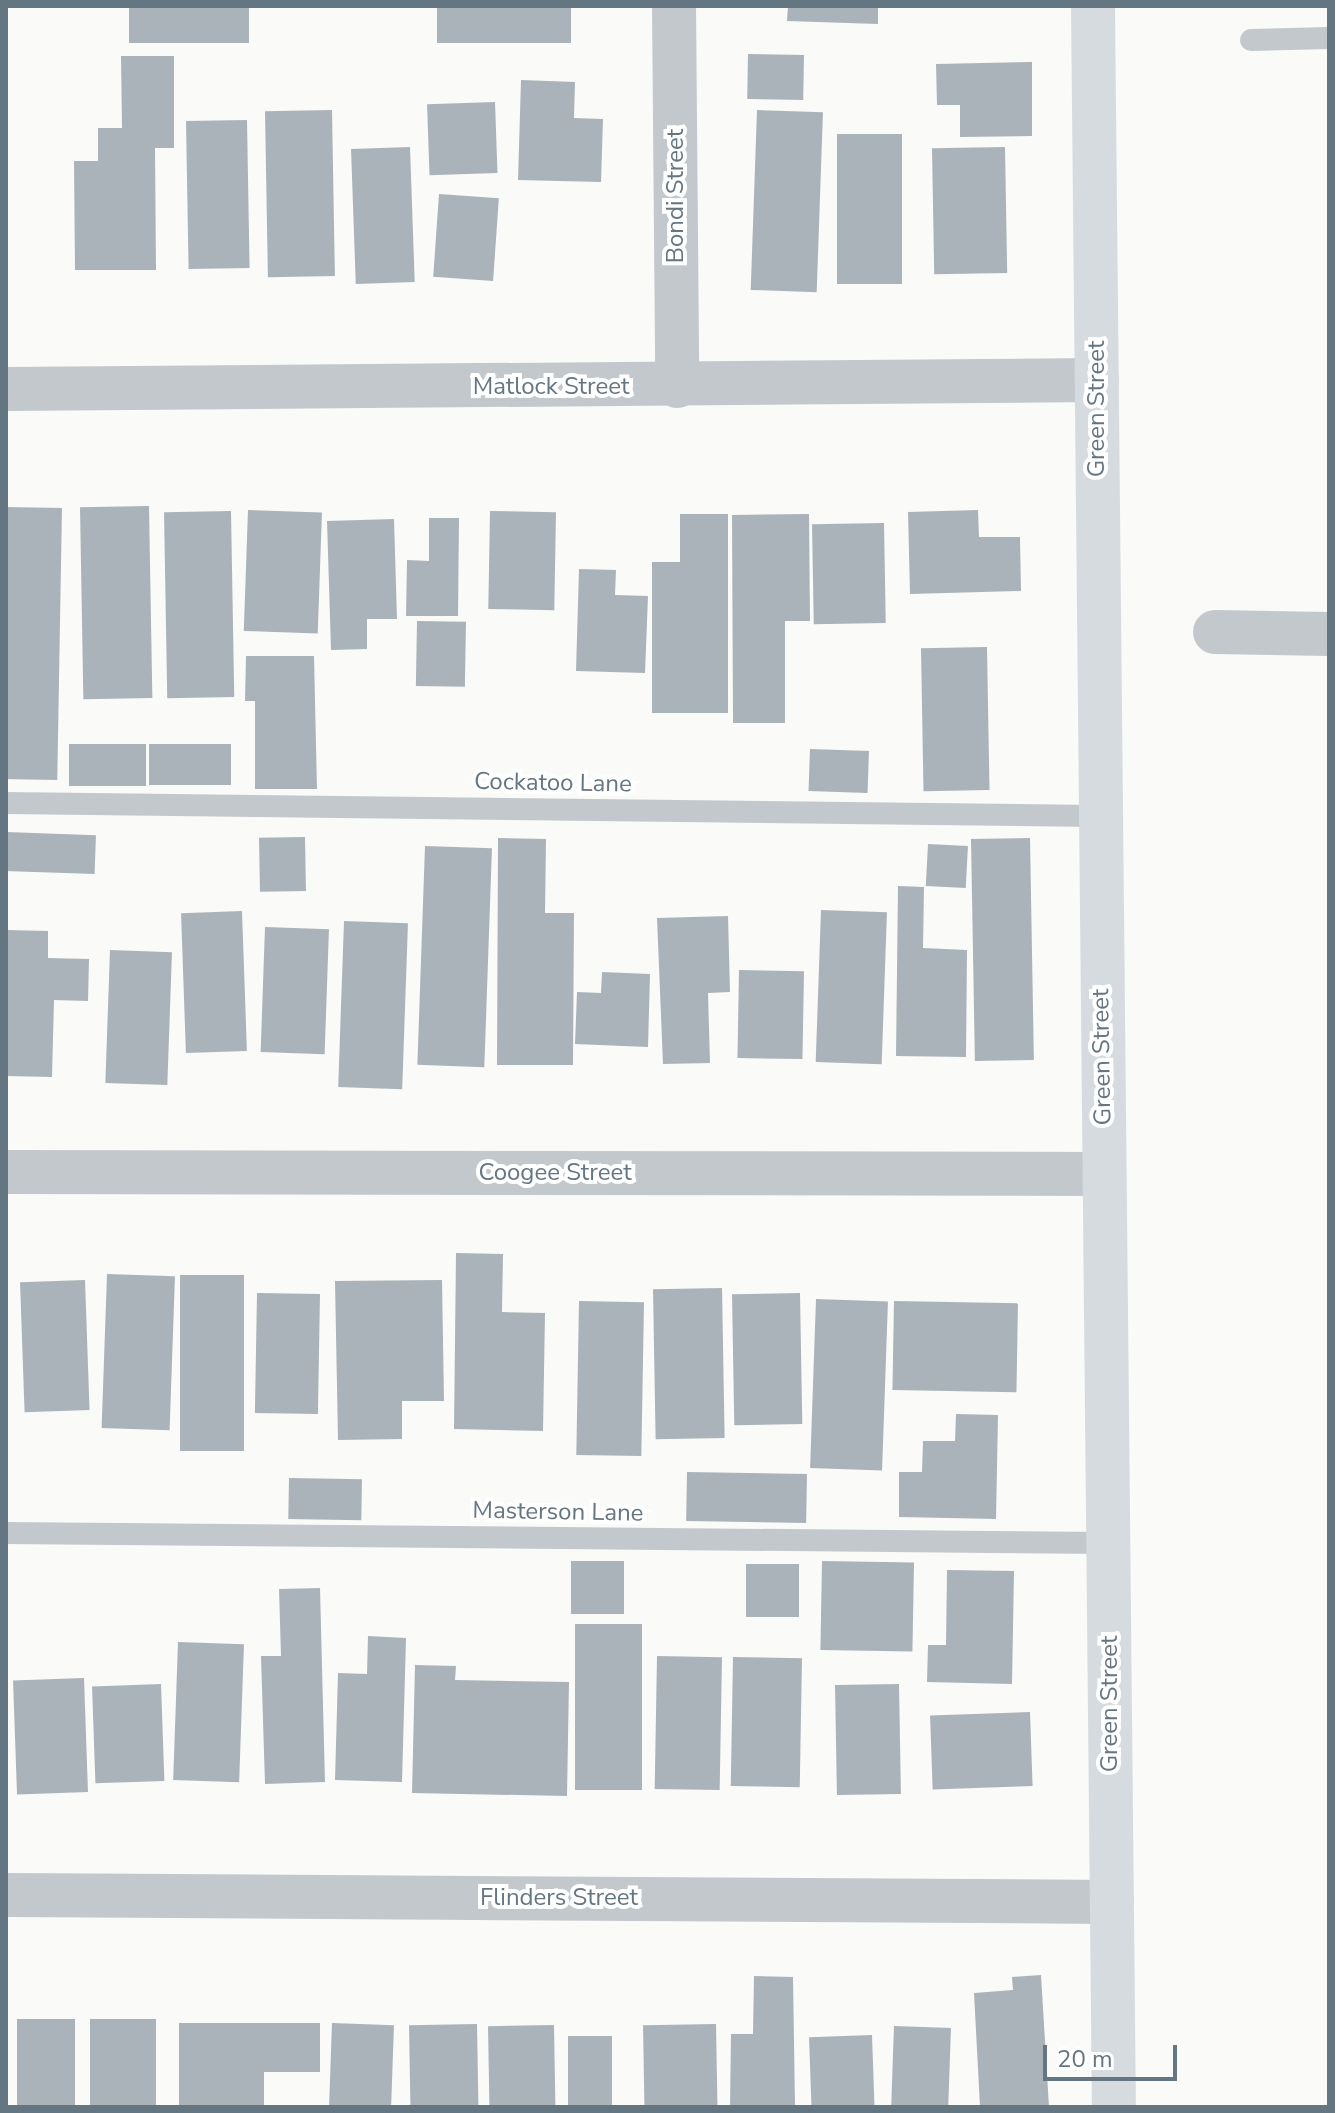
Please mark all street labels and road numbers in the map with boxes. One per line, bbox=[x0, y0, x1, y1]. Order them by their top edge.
street label: Bondi Street bbox=[662, 129, 690, 263]
street label: Green Street bbox=[1083, 341, 1111, 477]
street label: Matlock Street bbox=[473, 373, 629, 401]
street label: Cockatoo Lane bbox=[474, 767, 632, 799]
street label: Green Street bbox=[1086, 988, 1118, 1126]
street label: Coogee Street bbox=[478, 1159, 632, 1187]
street label: Masterson Lane bbox=[472, 1496, 644, 1528]
street label: Green Street bbox=[1096, 1636, 1124, 1772]
street label: Flinders Street bbox=[480, 1884, 638, 1912]

